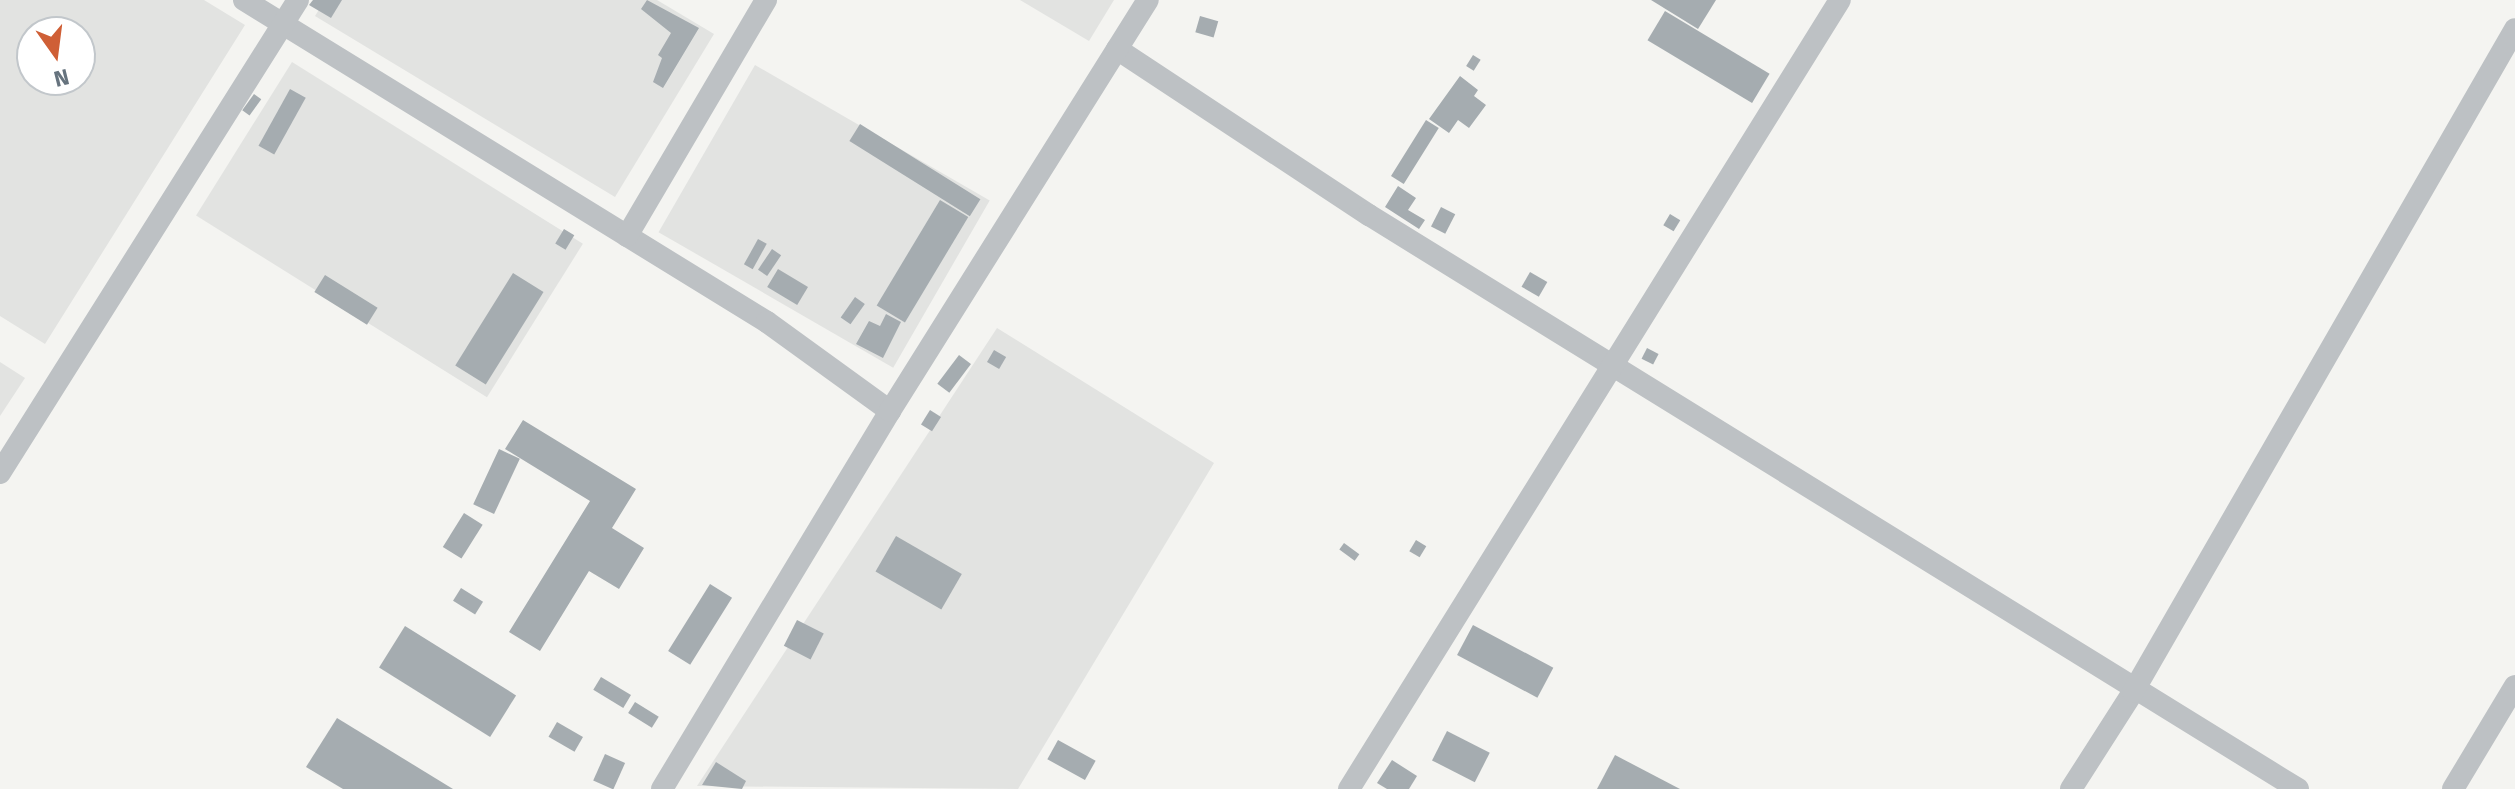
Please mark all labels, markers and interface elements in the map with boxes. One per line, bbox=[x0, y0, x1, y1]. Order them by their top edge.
north arrow bbox=[16, 16, 96, 96]
text: N bbox=[51, 63, 72, 93]

